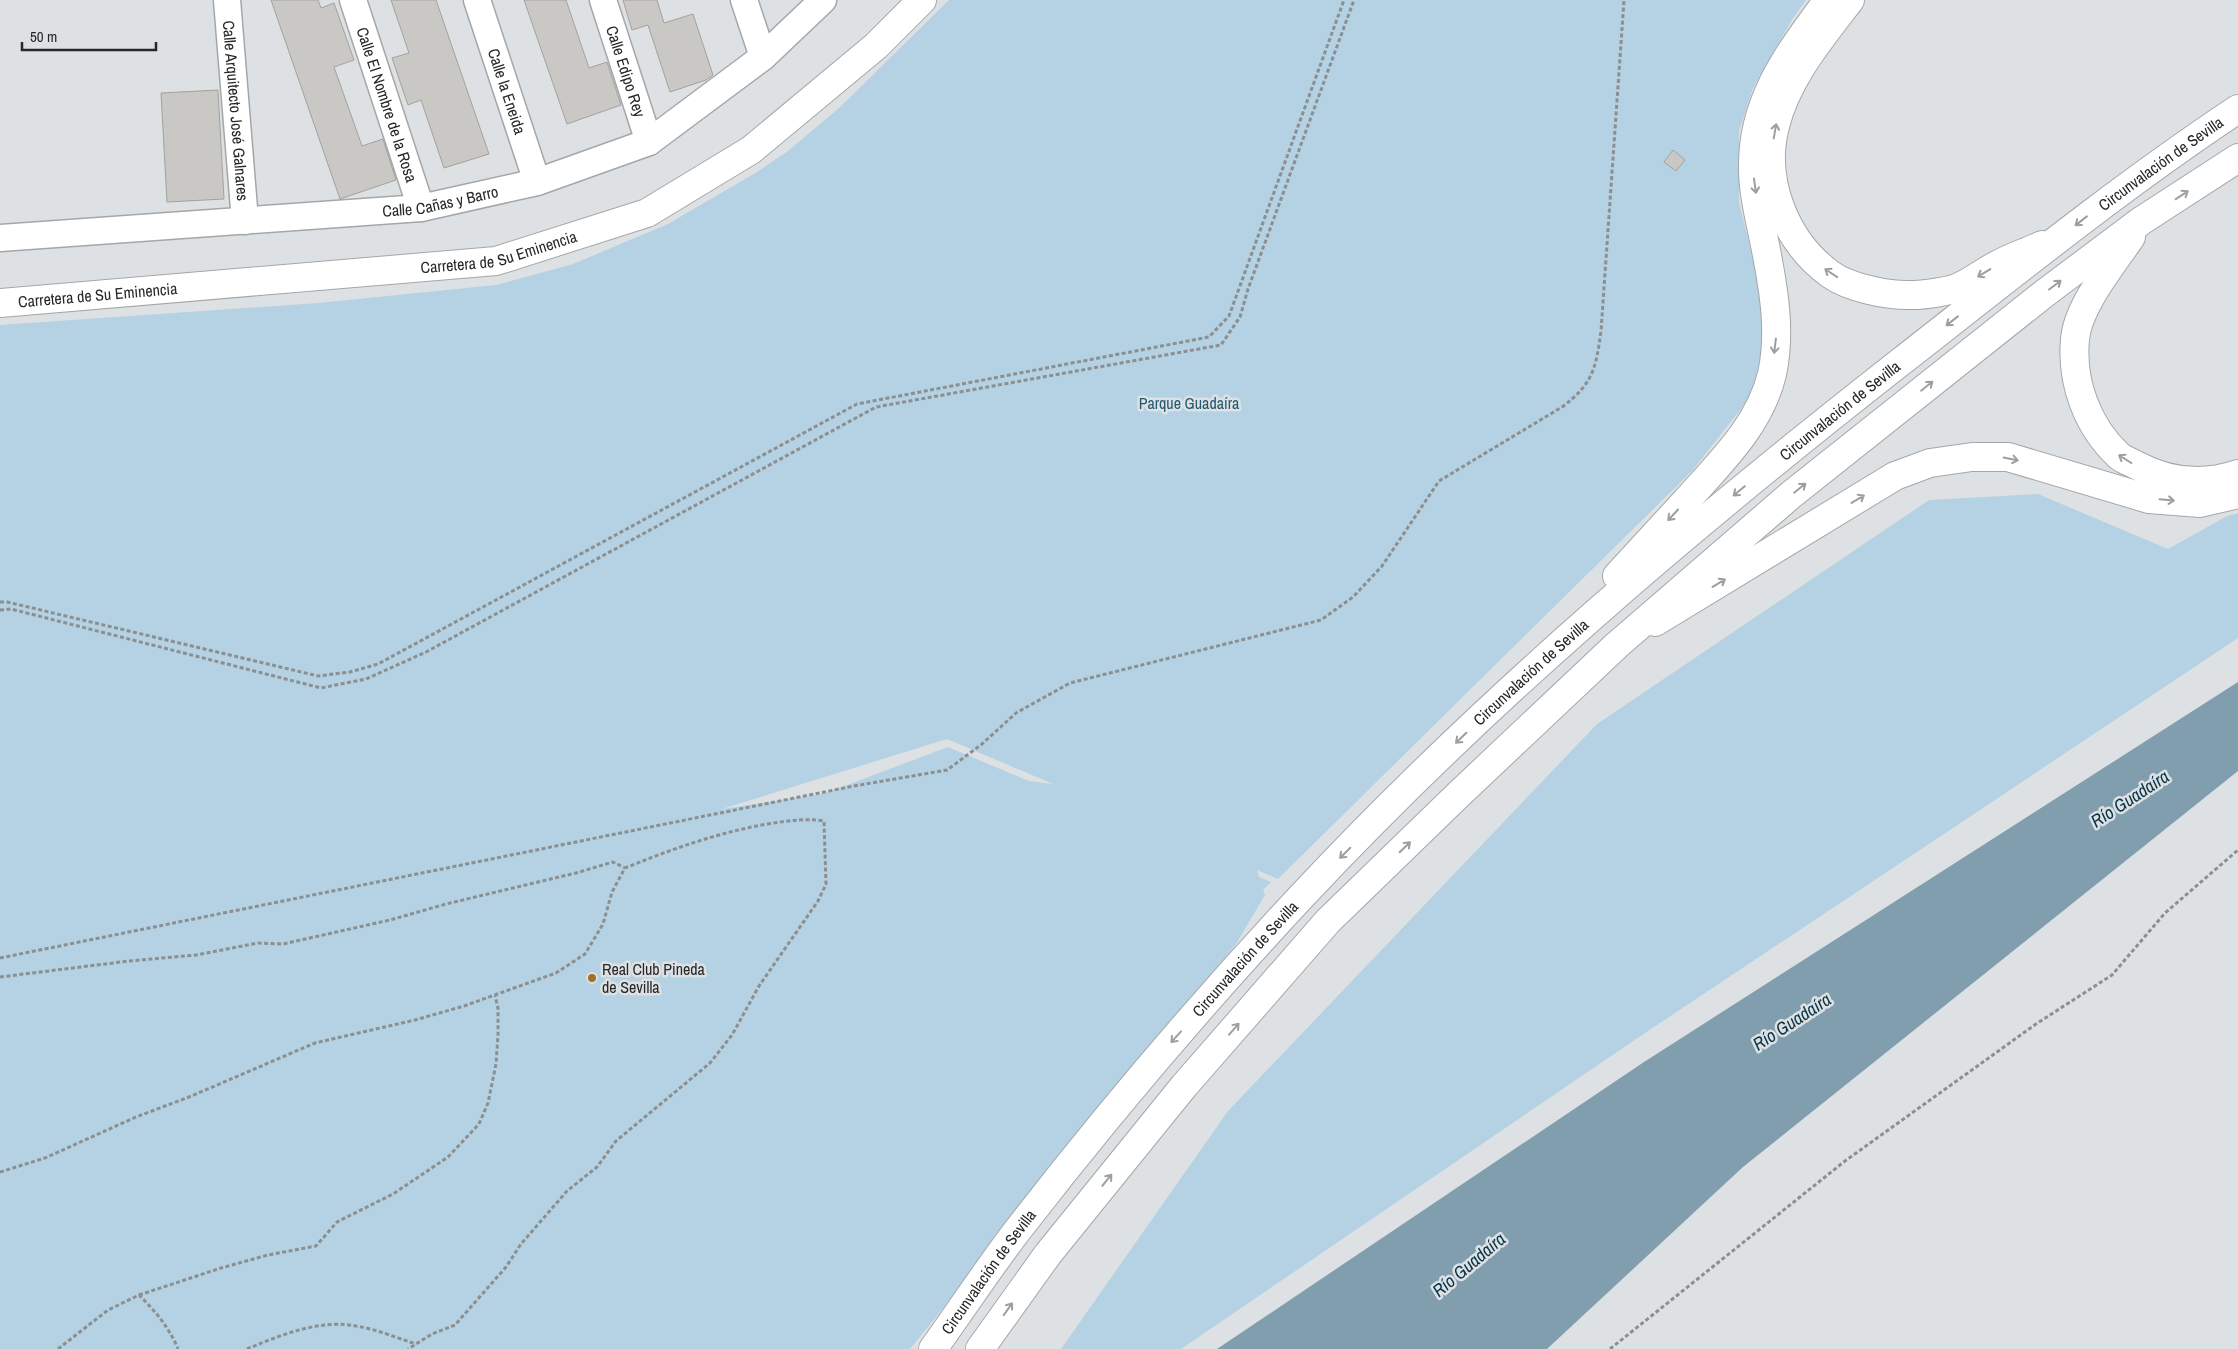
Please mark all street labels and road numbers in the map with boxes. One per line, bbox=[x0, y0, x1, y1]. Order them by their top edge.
street label: Calle Arquitecto José Galnares bbox=[218, 20, 254, 202]
street label: Calle Edipo Rey bbox=[601, 23, 651, 120]
street label: Calle El Nombre de la Rosa bbox=[352, 24, 423, 186]
street label: Calle la Eneida bbox=[483, 45, 532, 138]
street label: Circunvalación de Sevilla bbox=[2094, 111, 2228, 216]
street label: Calle Cañas y Barro bbox=[381, 180, 500, 222]
street label: Carretera de Su Eminencia bbox=[420, 225, 580, 278]
street label: Carretera de Su Eminencia bbox=[17, 277, 179, 312]
street label: Circunvalación de Sevilla bbox=[1775, 355, 1905, 465]
street label: Circunvalación de Sevilla bbox=[1468, 613, 1594, 730]
street label: Circunvalación de Sevilla bbox=[1187, 896, 1303, 1021]
street label: Circunvalación de Sevilla bbox=[936, 1204, 1041, 1339]

